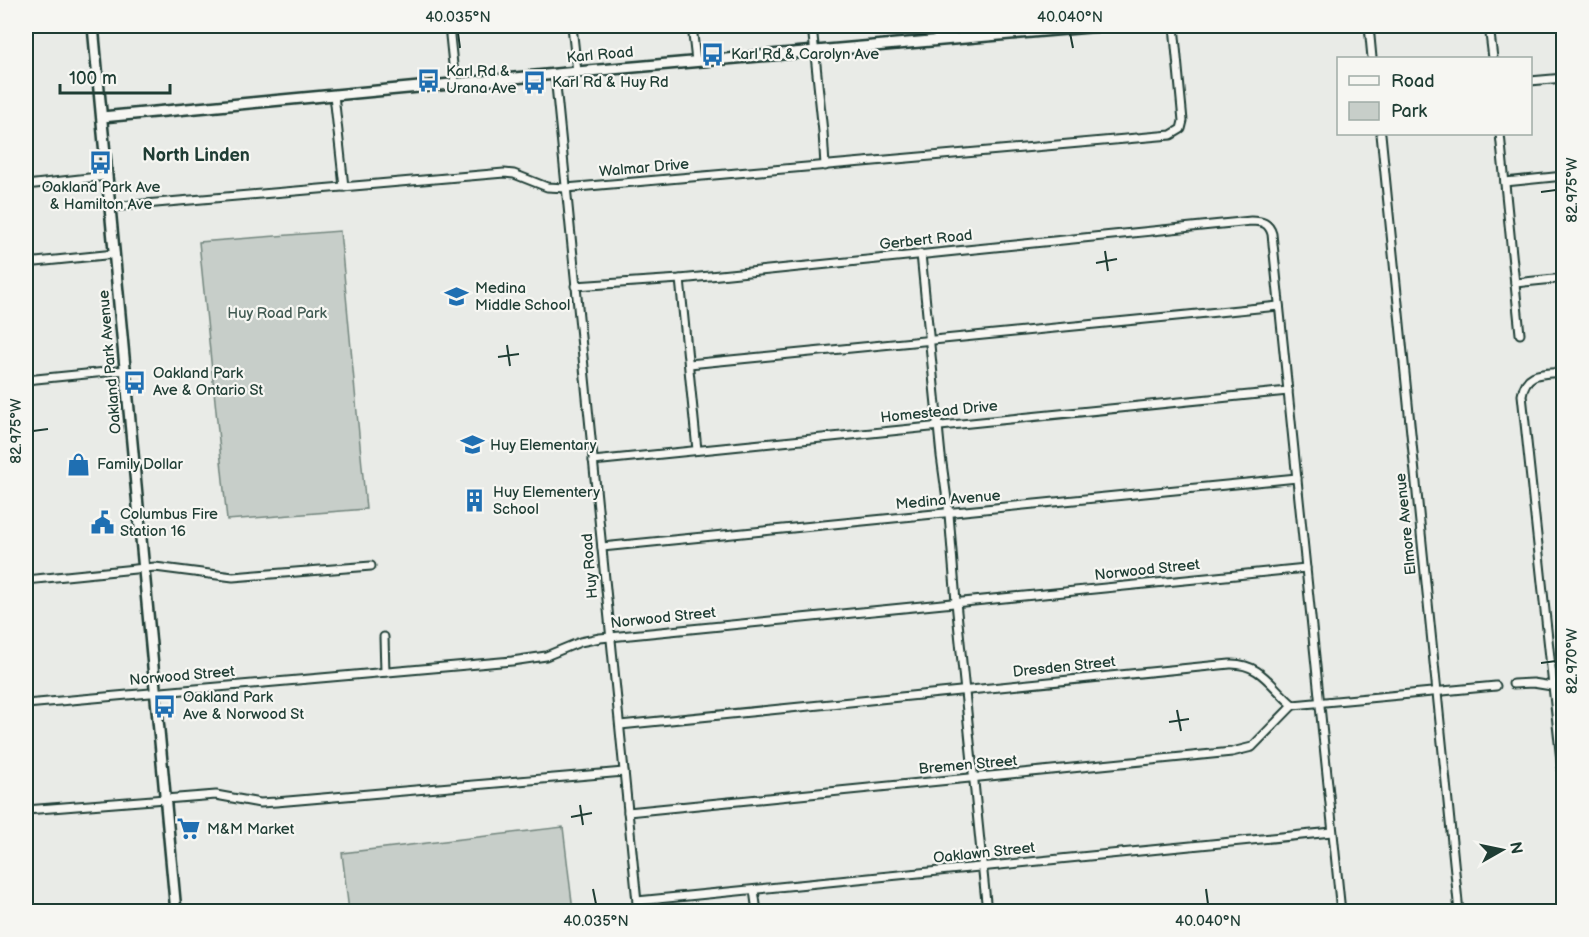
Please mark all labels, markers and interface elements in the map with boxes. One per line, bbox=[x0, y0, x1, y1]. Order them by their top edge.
text: 40.035°N bbox=[425, 8, 491, 27]
text: 40.040°N bbox=[1037, 8, 1103, 27]
bus stop icon: Karl Rd & Carolyn Ave bbox=[700, 41, 726, 67]
street label: Karl Road bbox=[566, 43, 634, 67]
place label: Karl Rd & Carolyn Ave bbox=[731, 45, 879, 64]
scale bar bbox=[60, 57, 170, 95]
legend bbox=[1337, 57, 1532, 135]
place label: Karl Rd & Urana Ave bbox=[446, 62, 516, 98]
bus stop icon: Karl Rd & Urana Ave bbox=[415, 67, 441, 93]
text: 100 m bbox=[69, 68, 117, 89]
bus stop icon: Karl Rd & Huy Rd bbox=[521, 69, 547, 95]
text: Road bbox=[1391, 71, 1435, 92]
place label: Karl Rd & Huy Rd bbox=[552, 73, 669, 92]
text: Park bbox=[1391, 101, 1427, 122]
district label: North Linden bbox=[142, 145, 250, 166]
bus stop icon: Oakland Park Ave & Hamilton Ave bbox=[88, 150, 114, 176]
street label: Walmar Drive bbox=[598, 155, 690, 181]
text: 82.975°W bbox=[1563, 157, 1582, 223]
place label: Oakland Park Ave & Hamilton Ave bbox=[42, 178, 160, 214]
street label: Gerbert Road bbox=[879, 226, 973, 254]
place label: Medina Middle School bbox=[475, 279, 570, 315]
school or university icon: Medina Middle School bbox=[444, 284, 470, 310]
street label: Oakland Park Avenue bbox=[94, 289, 126, 435]
park label: Huy Road Park bbox=[227, 304, 327, 323]
place label: Oakland Park Ave & Ontario St bbox=[153, 364, 264, 400]
bus stop icon: Oakland Park Ave & Ontario St bbox=[122, 369, 148, 395]
street label: Homestead Drive bbox=[879, 396, 999, 428]
text: 82.975°W bbox=[7, 398, 26, 464]
school or university icon: Huy Elementary bbox=[459, 432, 485, 458]
place label: Huy Elementary bbox=[490, 436, 597, 455]
shop icon: Family Dollar bbox=[66, 451, 92, 477]
place label: Family Dollar bbox=[97, 455, 183, 474]
street label: Elmore Avenue bbox=[1391, 472, 1421, 576]
place label: Huy Elementery School bbox=[493, 483, 600, 519]
street label: Medina Avenue bbox=[895, 486, 1001, 514]
building icon: Huy Elementery School bbox=[462, 488, 488, 514]
place label: Columbus Fire Station 16 bbox=[120, 505, 218, 541]
public building icon: Columbus Fire Station 16 bbox=[89, 510, 115, 536]
street label: Huy Road bbox=[578, 533, 602, 599]
street label: Norwood Street bbox=[1093, 555, 1201, 585]
street label: Norwood Street bbox=[609, 603, 717, 633]
text: 82.970°W bbox=[1563, 628, 1582, 694]
street label: Dresden Street bbox=[1012, 652, 1117, 682]
street label: Norwood Street bbox=[128, 662, 236, 690]
place label: Oakland Park Ave & Norwood St bbox=[183, 688, 304, 724]
bus stop icon: Oakland Park Ave & Norwood St bbox=[152, 693, 178, 719]
street label: Bremen Street bbox=[918, 751, 1019, 779]
supermarket icon: M&M Market bbox=[176, 816, 202, 842]
place label: M&M Market bbox=[207, 820, 295, 839]
north arrow bbox=[1472, 820, 1532, 880]
street label: Oaklawn Street bbox=[932, 838, 1036, 868]
text: N bbox=[1505, 840, 1526, 855]
text: 40.035°N bbox=[563, 912, 629, 931]
text: 40.040°N bbox=[1175, 912, 1241, 931]

